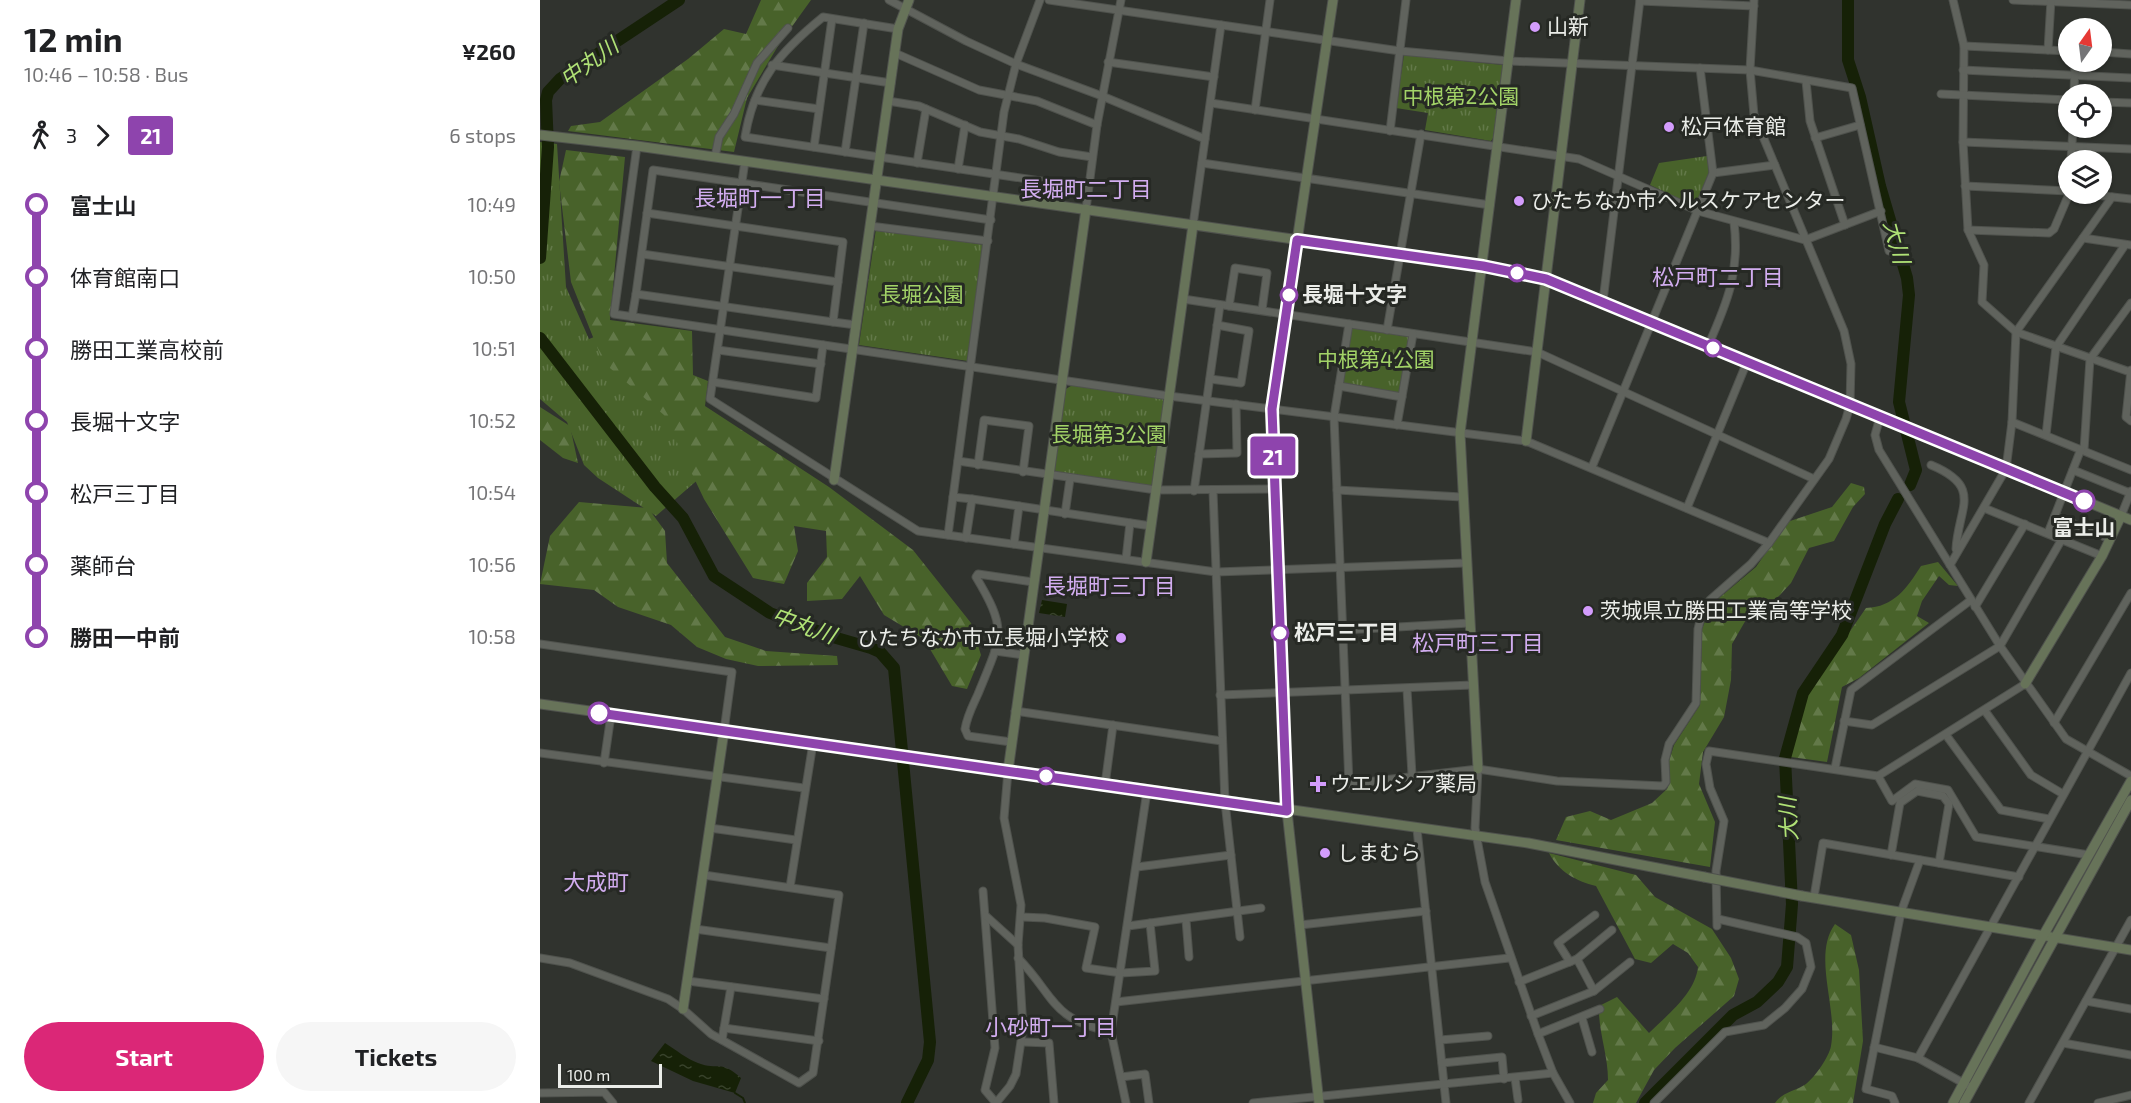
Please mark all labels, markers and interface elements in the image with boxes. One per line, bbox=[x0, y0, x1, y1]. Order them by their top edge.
place label: 山新 bbox=[1547, 13, 1589, 38]
north arrow bbox=[2058, 18, 2112, 72]
map controls bbox=[2058, 18, 2112, 204]
text: 12 min bbox=[24, 19, 123, 59]
marker: 山新 bbox=[1528, 20, 1542, 34]
water label: 中丸川 bbox=[554, 30, 624, 91]
text: ¥260 bbox=[462, 38, 516, 64]
text: 10:46 – 10:58 · Bus bbox=[24, 62, 188, 86]
park label: 中根第2公園 bbox=[1403, 83, 1519, 108]
button: locate bbox=[2058, 84, 2112, 138]
place label: 松戸体育館 bbox=[1681, 113, 1786, 138]
icon: walk bbox=[24, 119, 57, 152]
icon: forward bbox=[86, 119, 119, 152]
marker: 松戸体育館 bbox=[1662, 120, 1676, 134]
text: 3 bbox=[66, 123, 77, 147]
text: 21 bbox=[140, 123, 161, 148]
text: 6 stops bbox=[449, 123, 516, 147]
button: layers bbox=[2058, 150, 2112, 204]
district label: 長堀町二丁目 bbox=[1020, 175, 1152, 201]
district label: 長堀町一丁目 bbox=[694, 184, 826, 210]
place label: ひたちなか市ヘルスケアセンター bbox=[1531, 187, 1846, 212]
text: 富士山 bbox=[70, 192, 136, 218]
text: 10:49 bbox=[468, 192, 516, 216]
marker: ひたちなか市ヘルスケアセンター bbox=[1512, 194, 1526, 208]
water label: 大川 bbox=[1880, 217, 1917, 268]
district label: 松戸町二丁目 bbox=[1652, 263, 1784, 289]
text: 体育館南口 bbox=[70, 264, 180, 290]
text: 10:50 bbox=[468, 264, 516, 288]
unlabelled marker bbox=[1508, 264, 1526, 282]
park label: 長堀公園 bbox=[880, 281, 964, 306]
place label: 長堀十文字 bbox=[1302, 281, 1407, 306]
marker: 長堀十文字 bbox=[1280, 286, 1298, 304]
text: 勝田工業高校前 bbox=[70, 336, 224, 362]
text: 10:51 bbox=[473, 336, 516, 360]
unlabelled marker bbox=[1704, 339, 1722, 357]
park label: 中根第4公園 bbox=[1317, 346, 1435, 371]
text: 長堀十文字 bbox=[70, 408, 180, 434]
text: 10:52 bbox=[469, 408, 516, 432]
park label: 長堀第3公園 bbox=[1051, 421, 1167, 446]
line badge: 21 bbox=[1246, 436, 1300, 476]
text: 21 bbox=[1262, 444, 1284, 469]
text: 松戸三丁目 bbox=[70, 480, 180, 506]
text: 10:54 bbox=[468, 480, 516, 504]
marker: 富士山 bbox=[2073, 490, 2095, 512]
place label: 富士山 bbox=[2053, 514, 2116, 539]
text: 薬師台 bbox=[70, 552, 136, 578]
text: 10:56 bbox=[469, 552, 516, 576]
district label: 長堀町三丁目 bbox=[1044, 572, 1176, 598]
place label: 茨城県立勝田工業高等学校 bbox=[1600, 597, 1852, 622]
water label: 中丸川 bbox=[769, 601, 842, 648]
marker: 茨城県立勝田工業高等学校 bbox=[1581, 604, 1595, 618]
place label: 松戸三丁目 bbox=[1294, 619, 1399, 644]
text: 勝田一中前 bbox=[70, 624, 180, 650]
text: 10:58 bbox=[468, 624, 516, 648]
place label: ひたちなか市立長堀小学校 bbox=[857, 624, 1109, 649]
marker: 松戸三丁目 bbox=[1271, 624, 1289, 642]
district label: 松戸町三丁目 bbox=[1412, 629, 1544, 655]
marker: ひたちなか市立長堀小学校 bbox=[1114, 631, 1128, 645]
unlabelled marker bbox=[588, 702, 610, 724]
unlabelled marker bbox=[1037, 767, 1055, 785]
place label: ウエルシア薬局 bbox=[1330, 770, 1477, 795]
marker: ウエルシア薬局 bbox=[1311, 777, 1325, 791]
water label: 大川 bbox=[1773, 794, 1801, 842]
place label: しまむら bbox=[1337, 839, 1421, 864]
marker: しまむら bbox=[1318, 846, 1332, 860]
district label: 大成町 bbox=[563, 868, 629, 894]
district label: 小砂町一丁目 bbox=[985, 1013, 1117, 1039]
button: Start bbox=[24, 1022, 264, 1091]
button: Tickets bbox=[276, 1022, 516, 1091]
scale bar bbox=[558, 1061, 662, 1088]
text: 100 m bbox=[567, 1065, 610, 1084]

